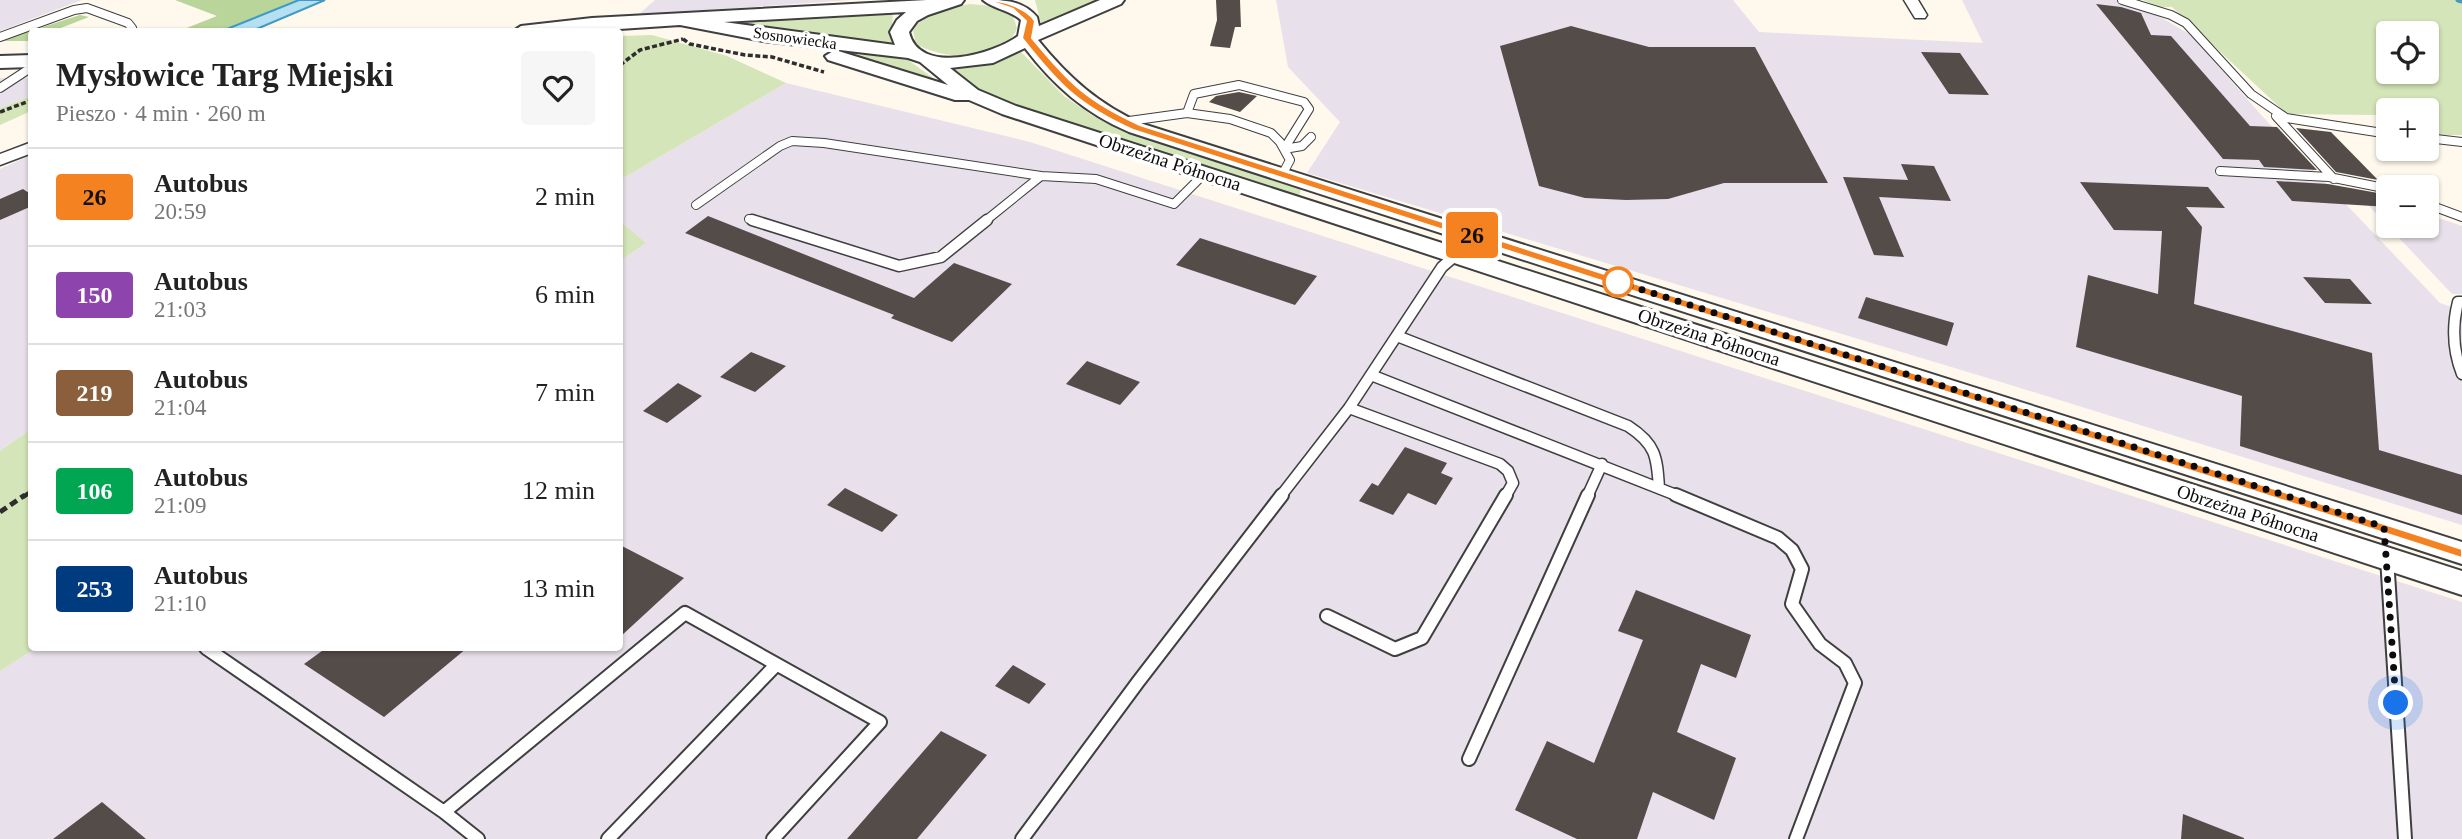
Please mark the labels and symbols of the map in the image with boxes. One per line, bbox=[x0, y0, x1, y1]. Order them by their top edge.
street label: Sosnowiecka bbox=[752, 24, 838, 52]
street label: Obrzeżna Północna bbox=[1096, 129, 1244, 195]
line badge: 26 bbox=[1440, 212, 1504, 258]
unlabelled marker bbox=[1603, 267, 1633, 297]
street label: Obrzeżna Północna bbox=[1635, 304, 1783, 370]
street label: Obrzeżna Północna bbox=[2174, 480, 2322, 546]
your location bbox=[2378, 685, 2413, 720]

